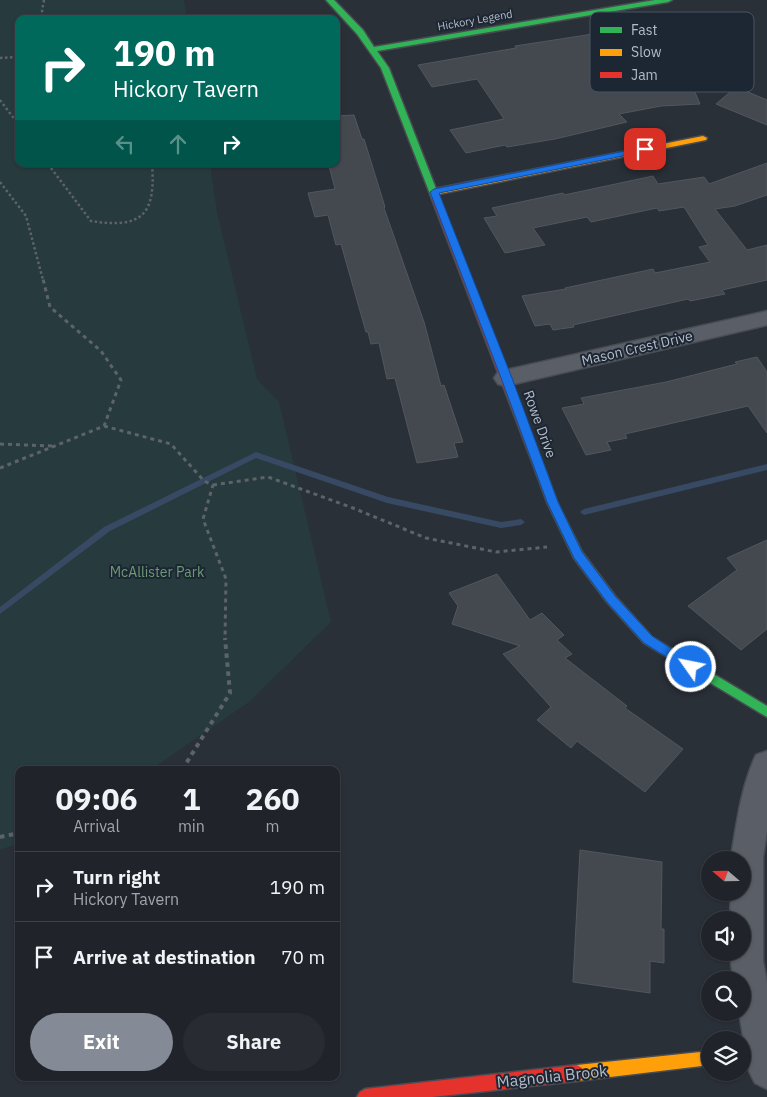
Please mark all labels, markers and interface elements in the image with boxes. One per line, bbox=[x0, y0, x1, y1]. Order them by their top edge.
street label: Hickory Legend bbox=[436, 7, 514, 33]
legend bbox=[590, 12, 754, 92]
text: Fast bbox=[631, 21, 657, 39]
text: 190 m bbox=[113, 30, 216, 76]
icon: right bbox=[30, 35, 95, 100]
text: Slow bbox=[631, 43, 662, 61]
text: Jam bbox=[631, 66, 658, 84]
text: Hickory Tavern bbox=[113, 74, 259, 103]
pin bbox=[624, 128, 666, 170]
icon: left bbox=[111, 130, 139, 158]
icon: ahead bbox=[164, 130, 192, 158]
icon: right bbox=[217, 130, 245, 158]
icon: arrive bbox=[631, 135, 659, 163]
street label: Mason Crest Drive bbox=[580, 326, 695, 370]
street label: Rowe Drive bbox=[519, 388, 561, 461]
park label: McAllister Park bbox=[110, 563, 205, 581]
position arrow bbox=[664, 640, 716, 692]
text: 09:06 bbox=[56, 779, 137, 818]
text: 1 bbox=[182, 779, 200, 818]
text: 260 bbox=[245, 779, 299, 818]
text: Arrival bbox=[73, 816, 120, 836]
text: min bbox=[178, 816, 205, 836]
text: m bbox=[265, 816, 279, 836]
north arrow bbox=[701, 851, 751, 901]
map controls bbox=[701, 851, 751, 1081]
text: Turn right bbox=[73, 865, 160, 889]
icon: right bbox=[30, 873, 58, 901]
text: 190 m bbox=[270, 875, 325, 899]
text: Hickory Tavern bbox=[73, 889, 179, 909]
button: sound bbox=[701, 911, 751, 961]
icon: arrive bbox=[30, 943, 58, 971]
text: Arrive at destination bbox=[73, 945, 256, 969]
text: 70 m bbox=[281, 945, 325, 969]
button: search bbox=[701, 971, 751, 1021]
button: Exit bbox=[30, 1013, 173, 1071]
button: Share bbox=[183, 1013, 325, 1071]
button: layers bbox=[701, 1031, 751, 1081]
street label: Magnolia Brook bbox=[496, 1060, 609, 1092]

